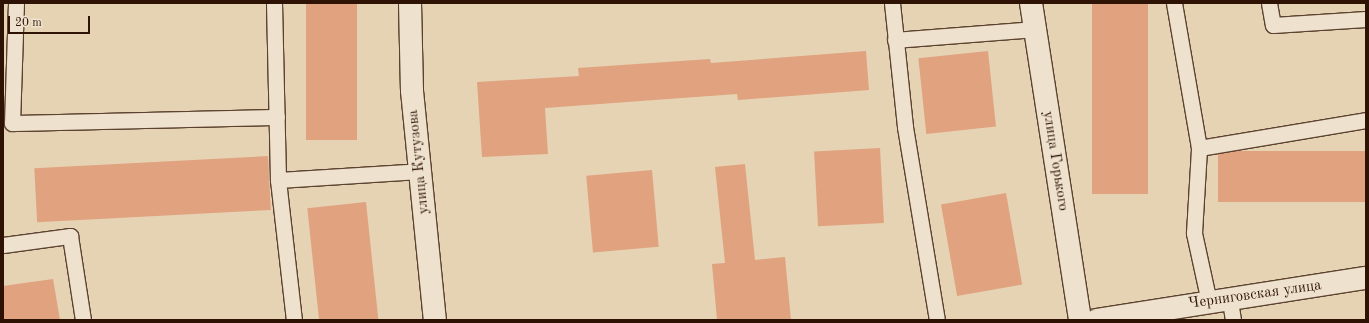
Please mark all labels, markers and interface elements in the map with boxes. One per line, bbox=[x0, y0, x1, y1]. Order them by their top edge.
scale bar bbox=[10, 8, 92, 34]
text: 20 m bbox=[15, 17, 42, 29]
street label: улица Кутузова bbox=[405, 109, 433, 215]
street label: улица Горького bbox=[1038, 110, 1072, 212]
street label: Черниговская улица bbox=[1187, 277, 1323, 313]

